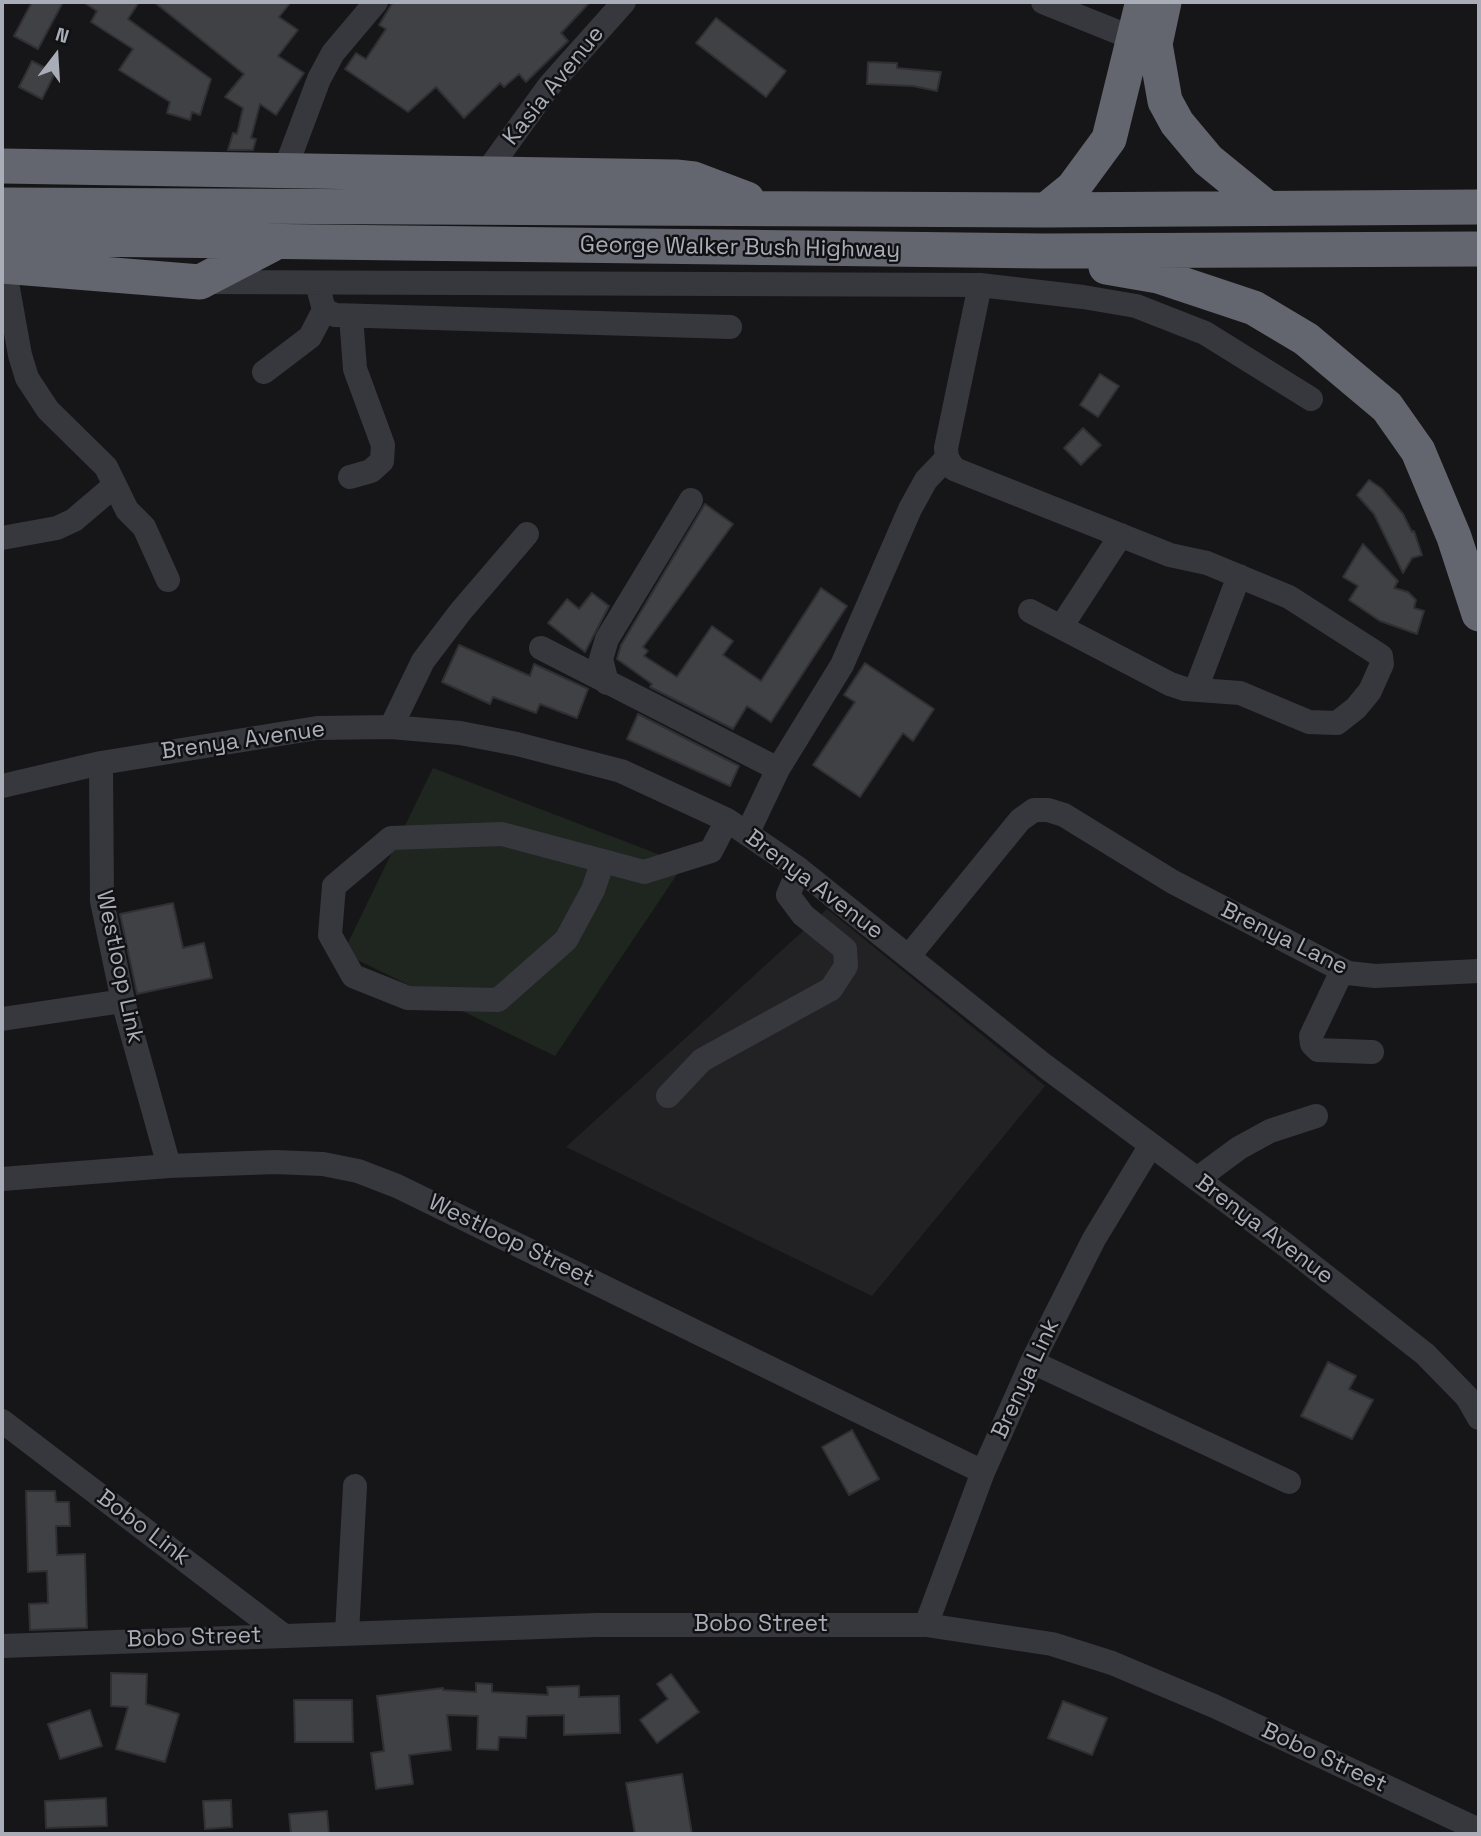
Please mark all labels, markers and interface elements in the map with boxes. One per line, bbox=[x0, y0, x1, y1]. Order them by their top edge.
north arrow bbox=[21, 21, 91, 91]
street label: Kasia Avenue bbox=[498, 21, 610, 151]
text: N bbox=[53, 22, 72, 49]
street label: George Walker Bush Highway bbox=[580, 231, 900, 265]
street label: Brenya Avenue bbox=[159, 716, 327, 766]
street label: Brenya Avenue bbox=[740, 824, 888, 946]
street label: Westloop Link bbox=[89, 888, 149, 1046]
street label: Brenya Lane bbox=[1216, 896, 1352, 982]
street label: Brenya Avenue bbox=[1190, 1169, 1338, 1291]
street label: Westloop Street bbox=[424, 1189, 598, 1293]
street label: Brenya Link bbox=[986, 1315, 1066, 1443]
street label: Bobo Link bbox=[91, 1484, 195, 1572]
street label: Bobo Street bbox=[694, 1611, 828, 1639]
street label: Bobo Street bbox=[126, 1622, 262, 1654]
street label: Bobo Street bbox=[1257, 1717, 1391, 1799]

